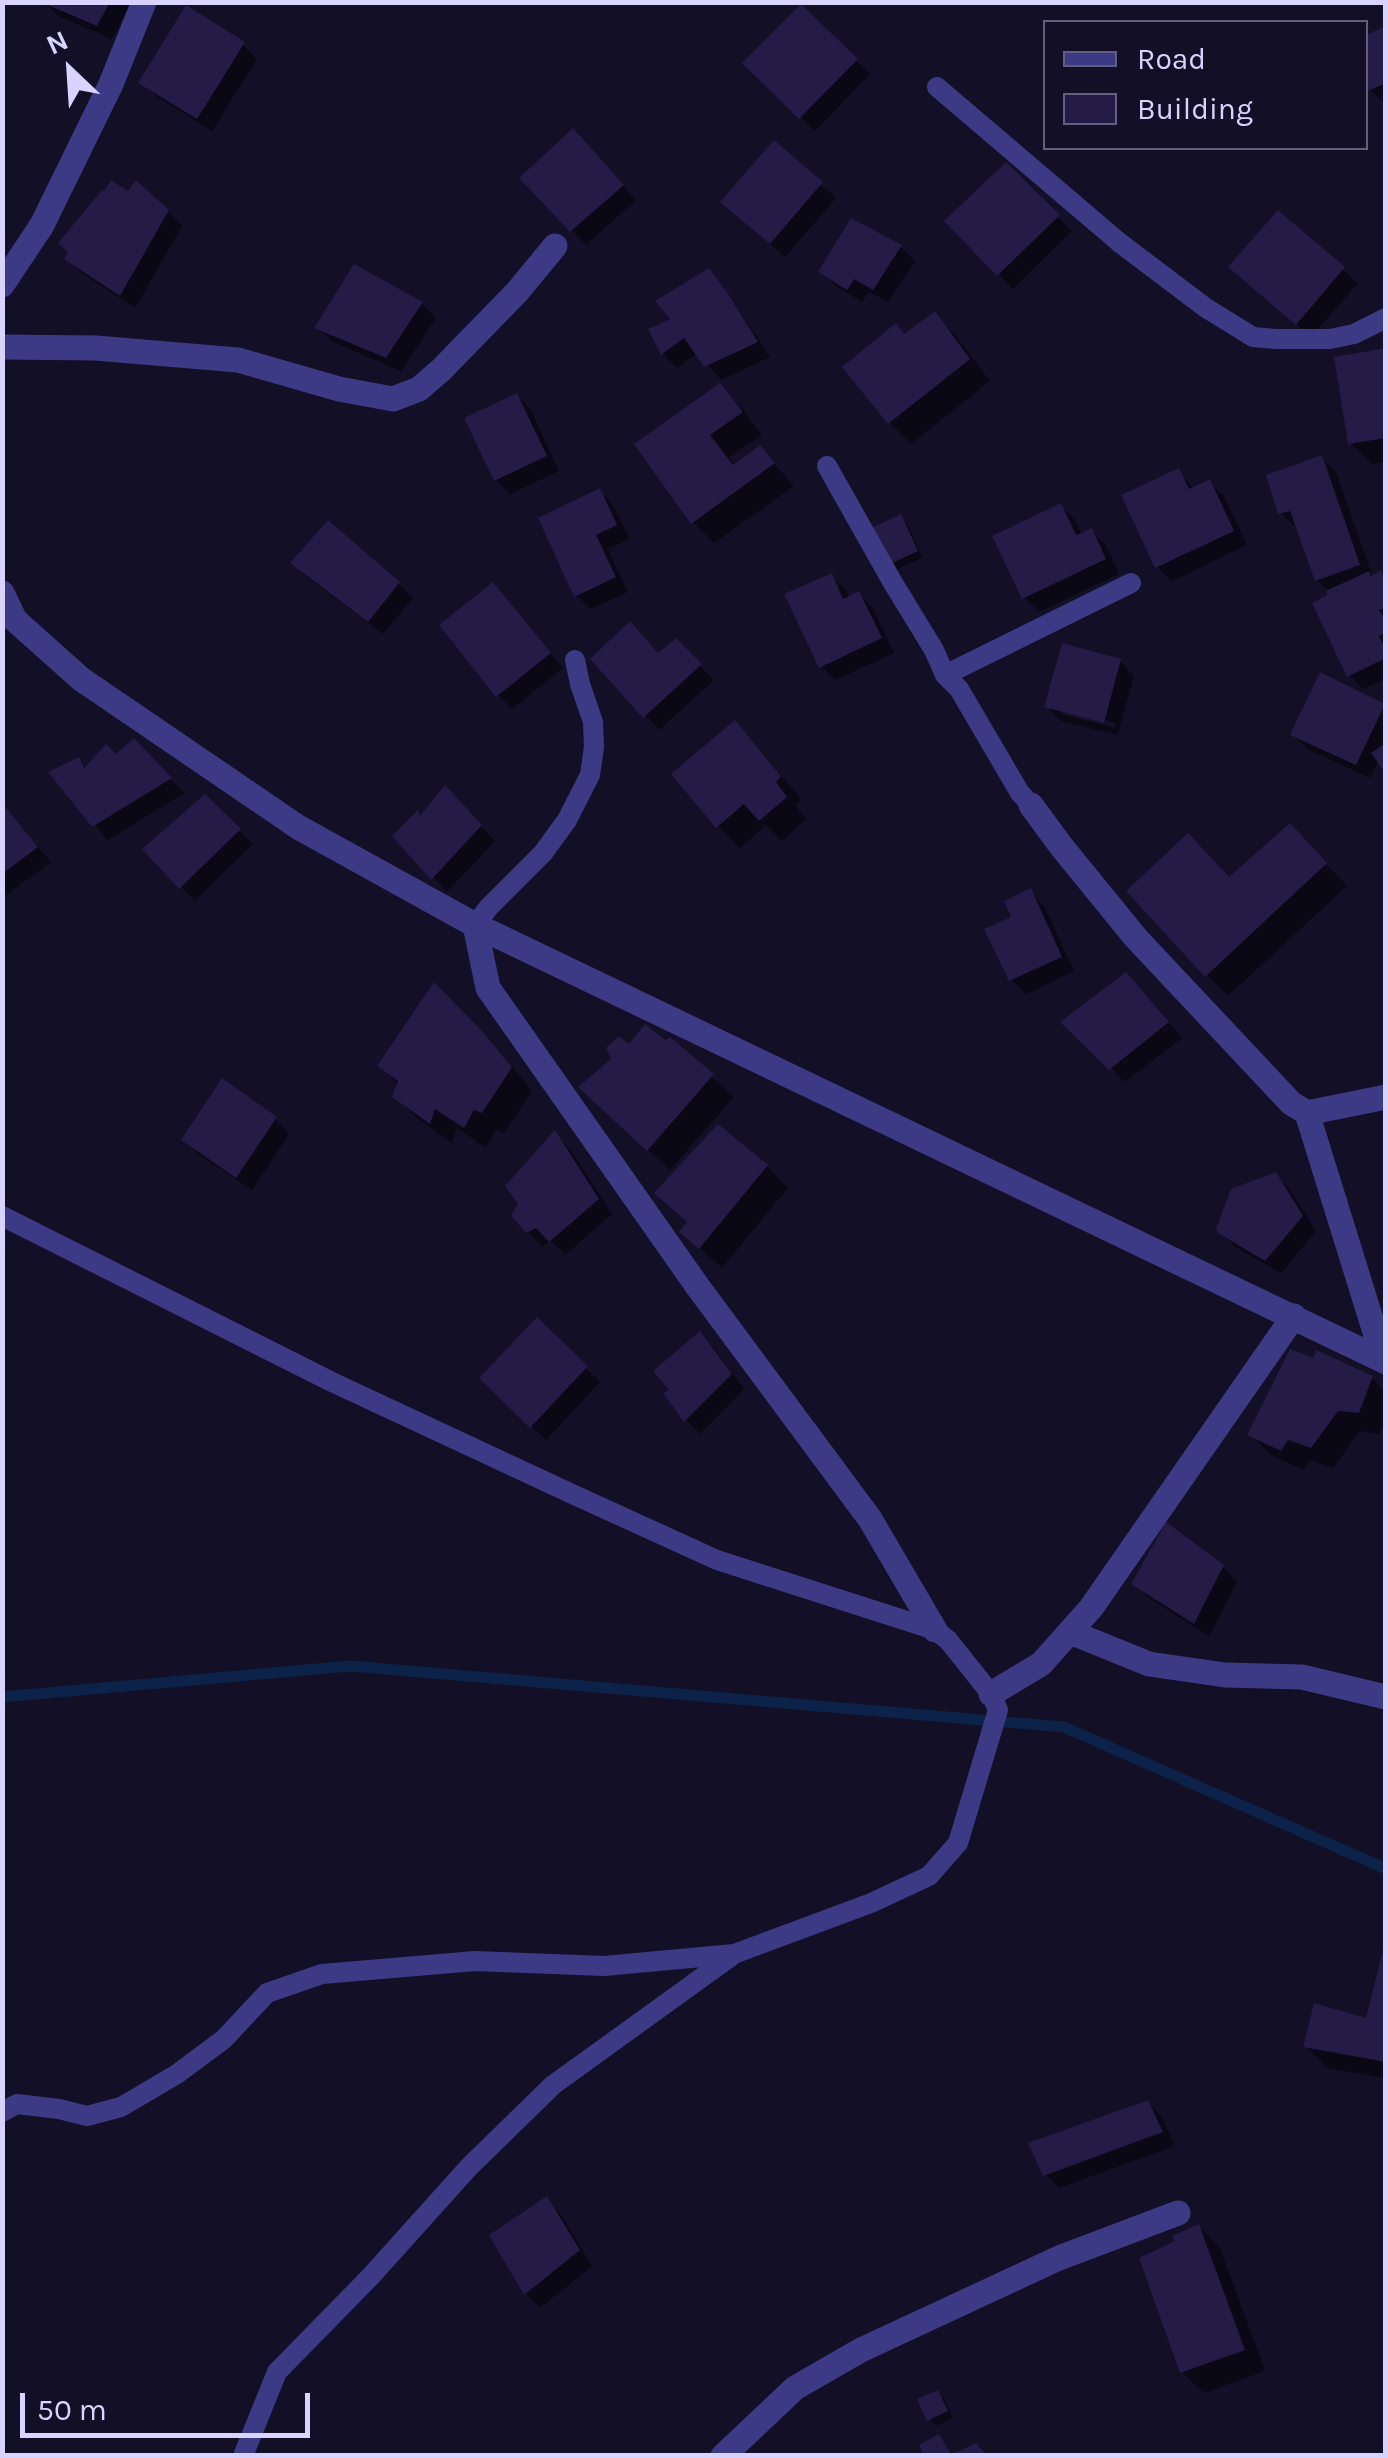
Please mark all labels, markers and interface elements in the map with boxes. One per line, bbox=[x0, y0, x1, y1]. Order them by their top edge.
north arrow bbox=[20, 20, 120, 120]
legend bbox=[1043, 20, 1368, 150]
text: N bbox=[41, 23, 73, 62]
text: Road bbox=[1137, 41, 1206, 77]
text: Building bbox=[1137, 91, 1253, 127]
scale bar bbox=[25, 2373, 315, 2435]
text: 50 m bbox=[37, 2392, 107, 2428]

